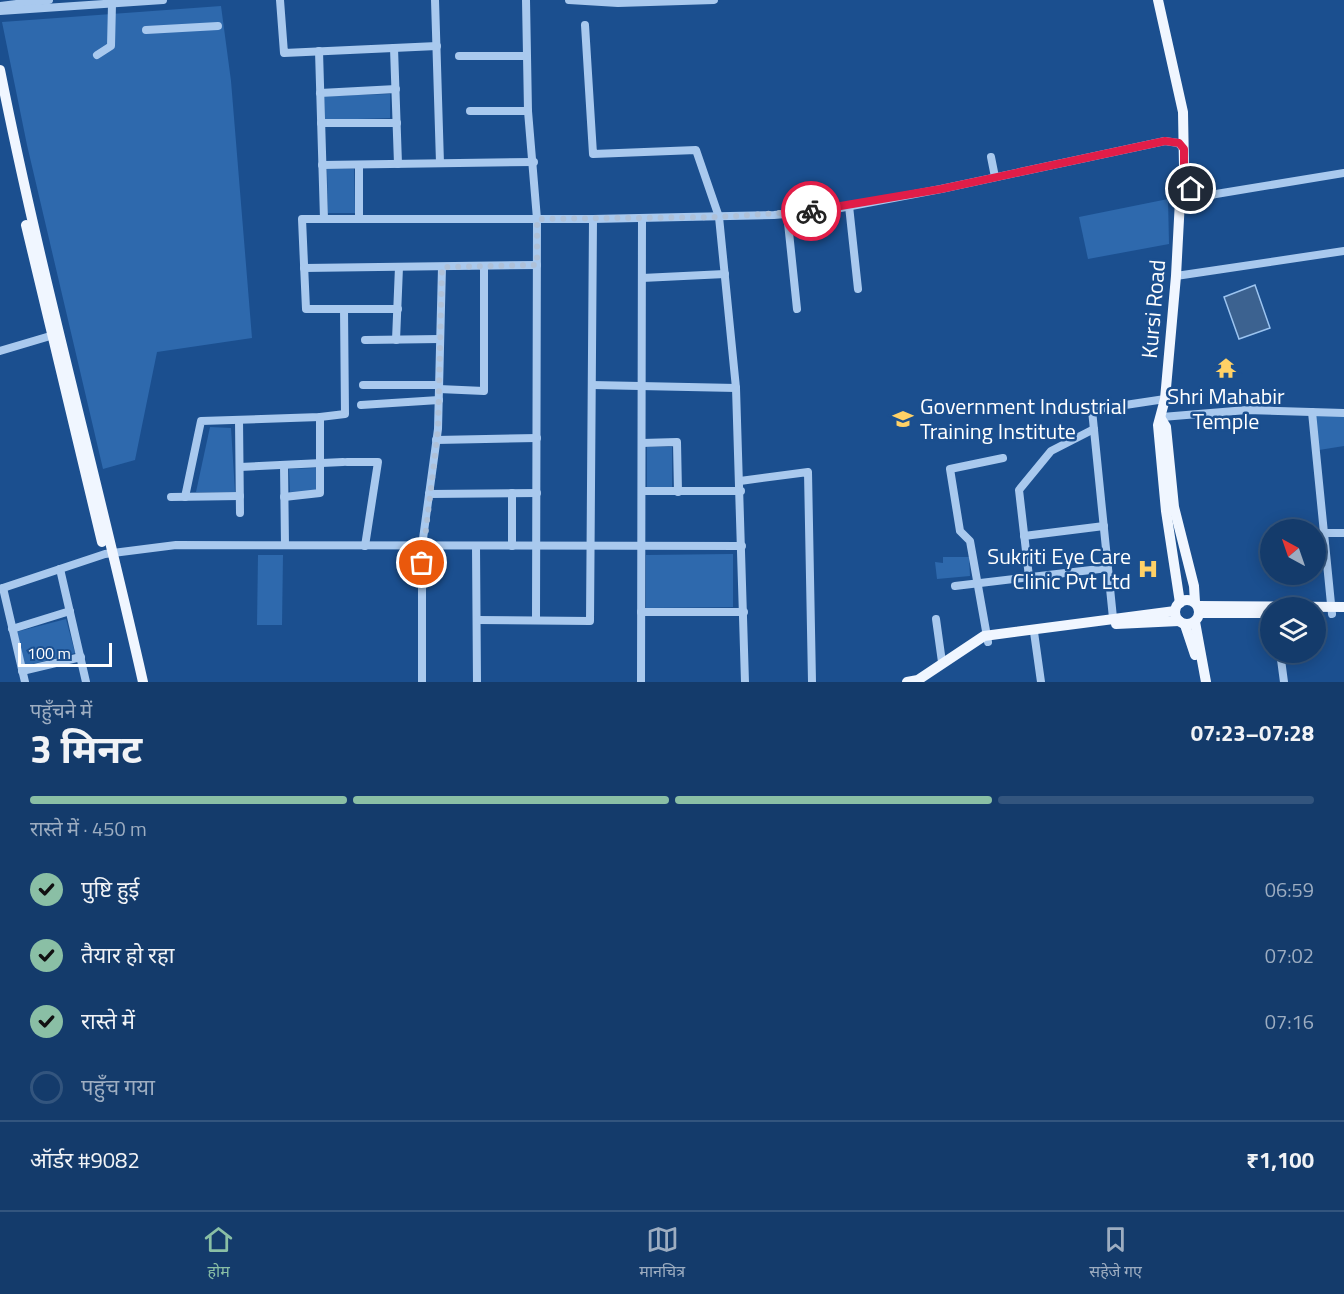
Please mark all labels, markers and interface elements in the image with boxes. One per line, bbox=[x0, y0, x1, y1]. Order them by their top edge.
pin bbox=[1165, 163, 1216, 214]
icon: home bbox=[1174, 172, 1207, 205]
courier bbox=[781, 181, 841, 241]
icon: bike bbox=[795, 195, 828, 228]
street label: Kursi Road bbox=[1132, 258, 1174, 360]
temple icon: Shri Mahabir Temple bbox=[1214, 356, 1238, 380]
place label: Shri Mahabir Temple bbox=[1167, 379, 1285, 438]
place label: Government Industrial Training Institute bbox=[920, 389, 1127, 448]
school or university icon: Government Industrial Training Institute bbox=[891, 407, 915, 431]
north arrow bbox=[1260, 519, 1326, 585]
map controls bbox=[1260, 519, 1326, 663]
pin bbox=[396, 537, 447, 588]
place label: Sukriti Eye Care Clinic Pvt Ltd bbox=[987, 539, 1131, 598]
icon: bag bbox=[405, 546, 438, 579]
hospital icon: Sukriti Eye Care Clinic Pvt Ltd bbox=[1136, 557, 1160, 581]
button: layers bbox=[1260, 597, 1326, 663]
scale bar bbox=[18, 640, 112, 668]
text: 100 m bbox=[27, 641, 71, 665]
text: पहुँचने में bbox=[30, 695, 92, 726]
text: 07:23–07:28 bbox=[1191, 716, 1314, 750]
text: 3 मिनट bbox=[30, 719, 142, 778]
text: रास्ते में · 450 m bbox=[30, 813, 147, 844]
text: पुष्टि हुई bbox=[81, 872, 139, 906]
icon: check bbox=[30, 873, 63, 906]
text: 06:59 bbox=[1265, 874, 1314, 905]
text: तैयार हो रहा bbox=[81, 938, 174, 972]
icon: check bbox=[30, 939, 63, 972]
text: 07:02 bbox=[1265, 940, 1314, 971]
text: रास्ते में bbox=[81, 1004, 135, 1038]
icon: check bbox=[30, 1005, 63, 1038]
text: 07:16 bbox=[1265, 1006, 1314, 1037]
text: पहुँच गया bbox=[81, 1070, 155, 1104]
text: ऑर्डर #9082 bbox=[30, 1143, 140, 1177]
text: ₹1,100 bbox=[1246, 1143, 1314, 1177]
tab: होम bbox=[202, 1223, 235, 1284]
tab: मानचित्र bbox=[639, 1223, 685, 1284]
tab: सहेजे गए bbox=[1089, 1223, 1142, 1284]

